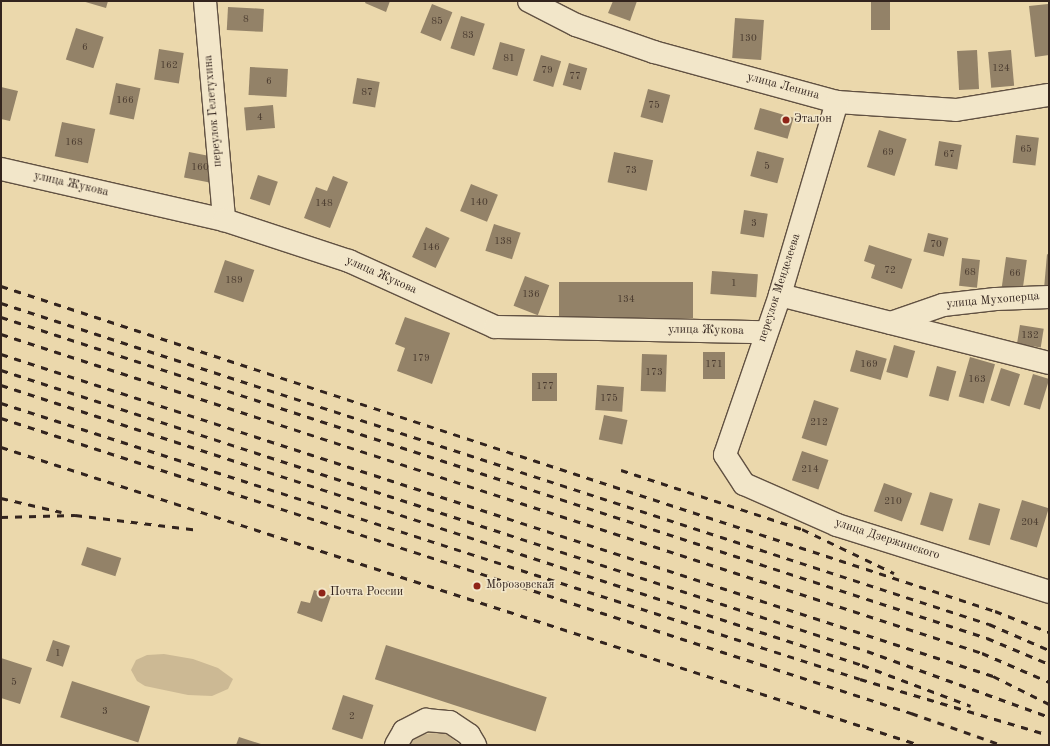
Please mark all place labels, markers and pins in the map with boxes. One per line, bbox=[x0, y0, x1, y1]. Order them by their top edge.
place label: Эталон bbox=[794, 113, 832, 127]
marker: Эталон bbox=[781, 115, 791, 125]
place label: Морозовская bbox=[486, 579, 555, 593]
marker: Морозовская bbox=[471, 580, 483, 592]
place label: Почта России bbox=[330, 586, 403, 600]
marker: Почта России bbox=[317, 588, 327, 598]

